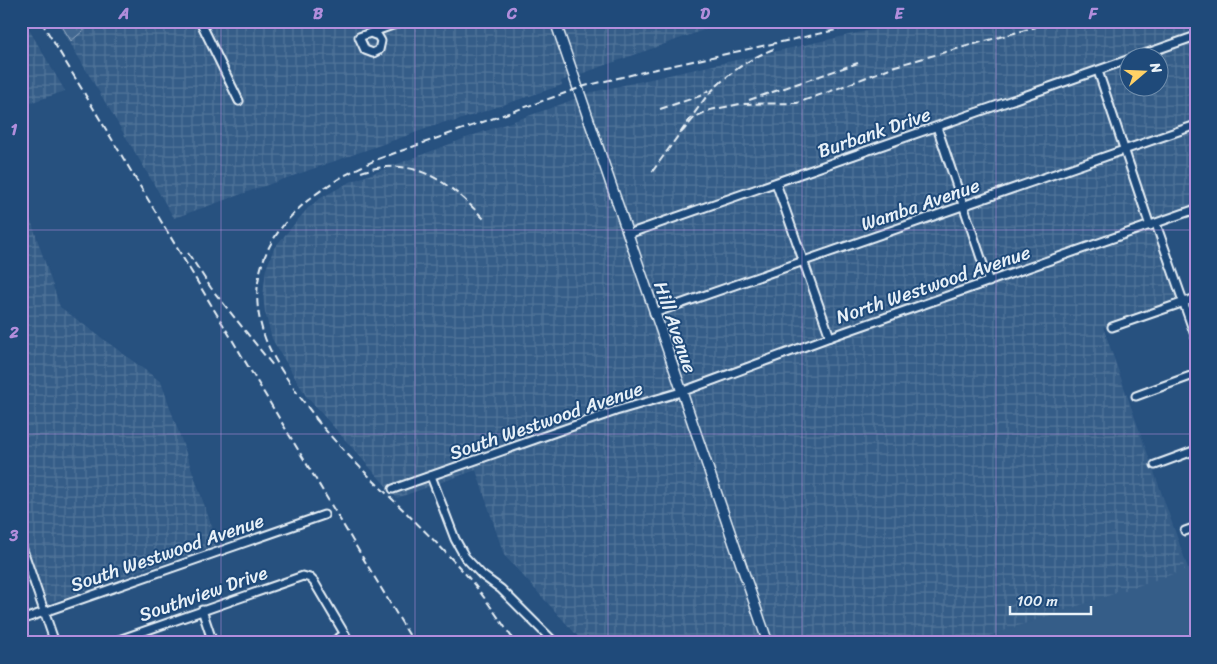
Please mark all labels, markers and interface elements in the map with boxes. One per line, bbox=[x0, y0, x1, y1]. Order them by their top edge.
text: A bbox=[118, 0, 129, 28]
text: B bbox=[313, 0, 324, 28]
text: C bbox=[506, 0, 518, 28]
text: D bbox=[700, 0, 710, 28]
text: E bbox=[895, 0, 905, 28]
text: F bbox=[1088, 0, 1099, 28]
north arrow bbox=[1120, 48, 1170, 98]
text: N bbox=[1142, 58, 1169, 77]
street label: Burbank Drive bbox=[813, 98, 936, 167]
text: 1 bbox=[11, 115, 18, 144]
street label: Wamba Avenue bbox=[856, 169, 984, 240]
street label: North Westwood Avenue bbox=[831, 236, 1035, 333]
street label: Hill Avenue bbox=[644, 277, 707, 378]
text: 2 bbox=[8, 318, 19, 347]
street label: South Westwood Avenue bbox=[445, 372, 648, 469]
street label: South Westwood Avenue bbox=[66, 504, 269, 601]
text: 3 bbox=[9, 521, 19, 550]
street label: Southview Drive bbox=[134, 556, 272, 631]
scale bar bbox=[1010, 584, 1091, 616]
text: 100 m bbox=[1017, 588, 1058, 614]

